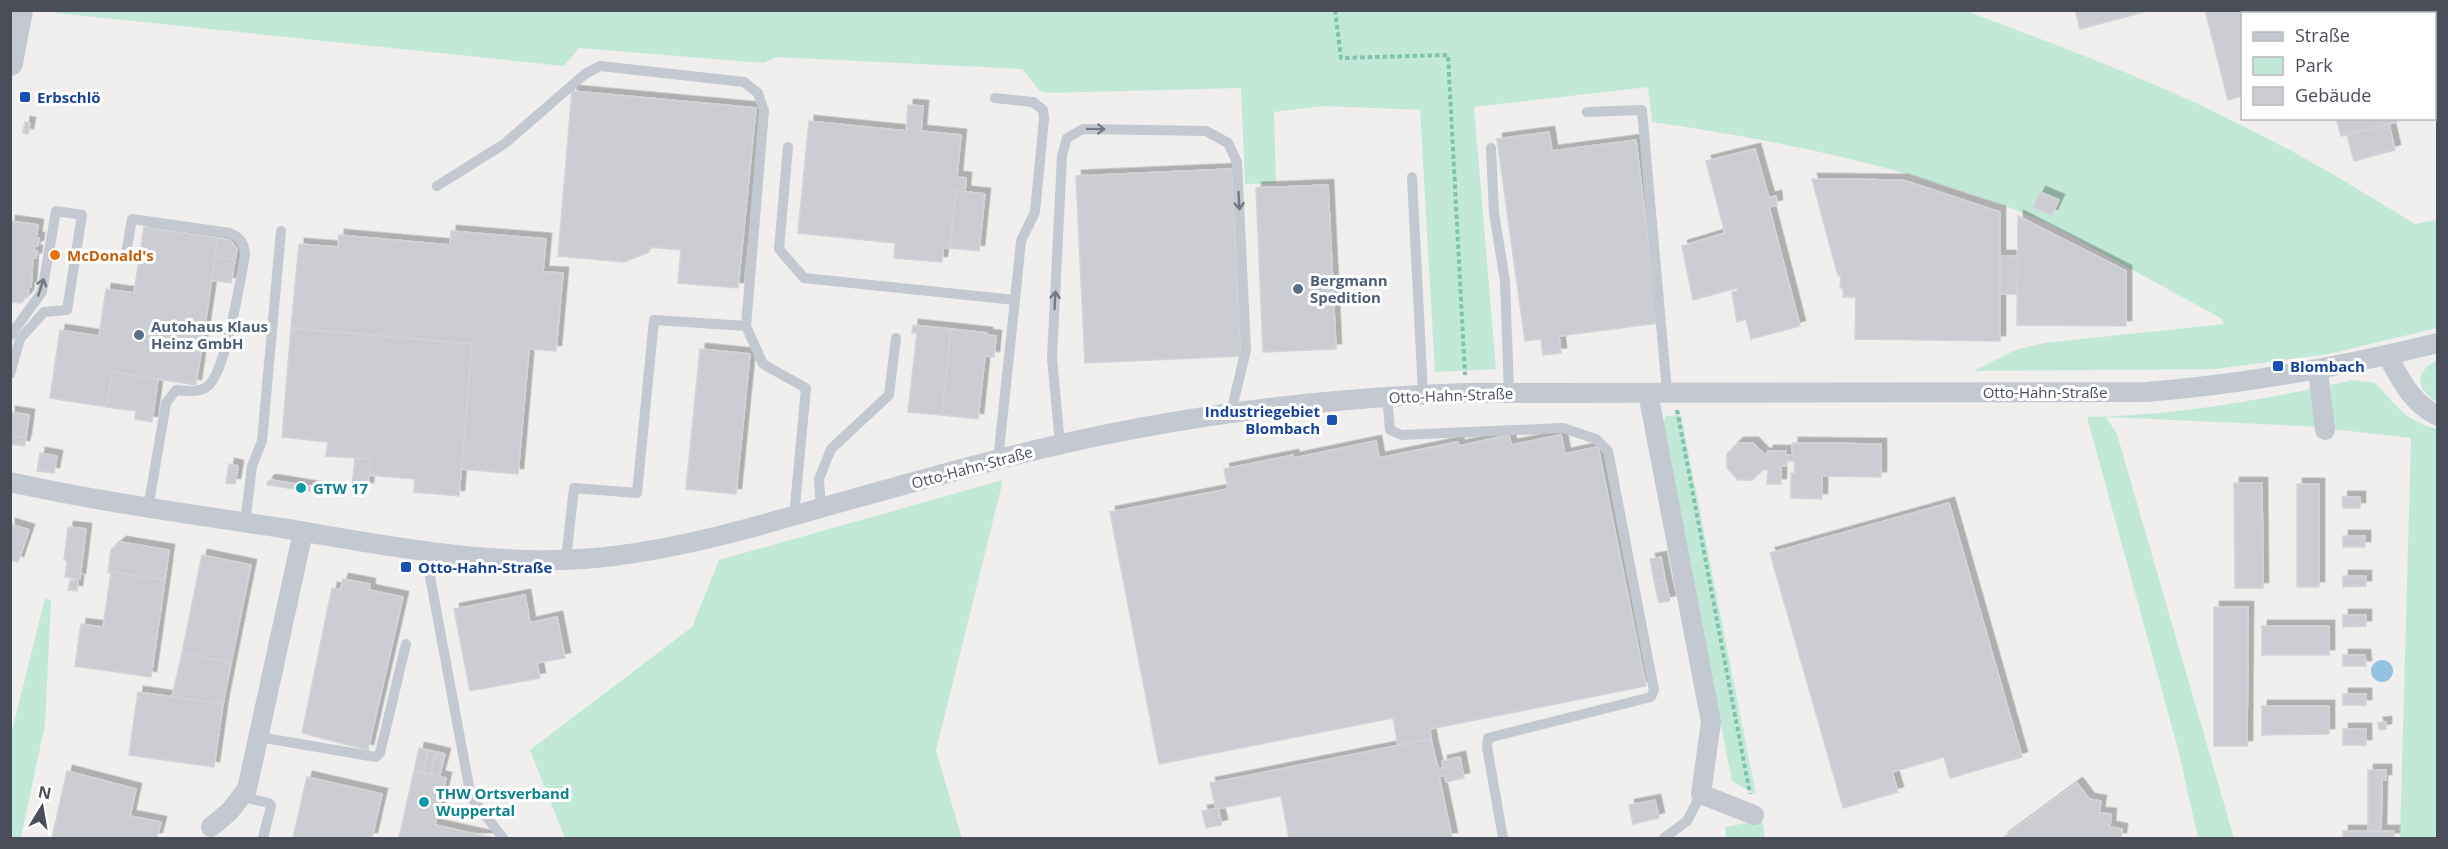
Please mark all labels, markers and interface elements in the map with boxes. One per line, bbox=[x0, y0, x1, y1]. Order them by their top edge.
legend bbox=[2241, 12, 2436, 120]
text: Straße bbox=[2295, 23, 2350, 47]
text: Park bbox=[2295, 53, 2333, 77]
text: Gebäude bbox=[2295, 83, 2371, 107]
place label: Erbschlö bbox=[37, 87, 101, 107]
marker: Erbschlö bbox=[18, 90, 32, 104]
one-way arrow bbox=[1086, 123, 1106, 135]
one-way arrow bbox=[1234, 191, 1245, 211]
place label: McDonald's bbox=[67, 245, 154, 265]
marker: McDonald's bbox=[48, 248, 62, 262]
place label: Bergmann Spedition bbox=[1310, 270, 1388, 307]
one-way arrow bbox=[37, 278, 48, 297]
marker: Bergmann Spedition bbox=[1291, 282, 1305, 296]
one-way arrow bbox=[1049, 290, 1060, 310]
place label: Autohaus Klaus Heinz GmbH bbox=[151, 316, 268, 353]
marker: Autohaus Klaus Heinz GmbH bbox=[132, 328, 146, 342]
place label: Blombach bbox=[2290, 356, 2365, 376]
marker: Blombach bbox=[2271, 359, 2285, 373]
street label: Otto-Hahn-Straße bbox=[1983, 382, 2107, 402]
street label: Otto-Hahn-Straße bbox=[1388, 383, 1514, 407]
place label: Industriegebiet Blombach bbox=[1205, 401, 1320, 438]
marker: Industriegebiet Blombach bbox=[1325, 413, 1339, 427]
street label: Otto-Hahn-Straße bbox=[909, 441, 1035, 493]
place label: GTW 17 bbox=[313, 478, 369, 498]
marker: GTW 17 bbox=[294, 481, 308, 495]
place label: Otto-Hahn-Straße bbox=[418, 557, 552, 577]
marker: Otto-Hahn-Straße bbox=[399, 560, 413, 574]
north arrow bbox=[12, 777, 72, 837]
text: N bbox=[36, 780, 53, 804]
place label: THW Ortsverband Wuppertal bbox=[436, 783, 569, 820]
marker: THW Ortsverband Wuppertal bbox=[417, 795, 431, 809]

